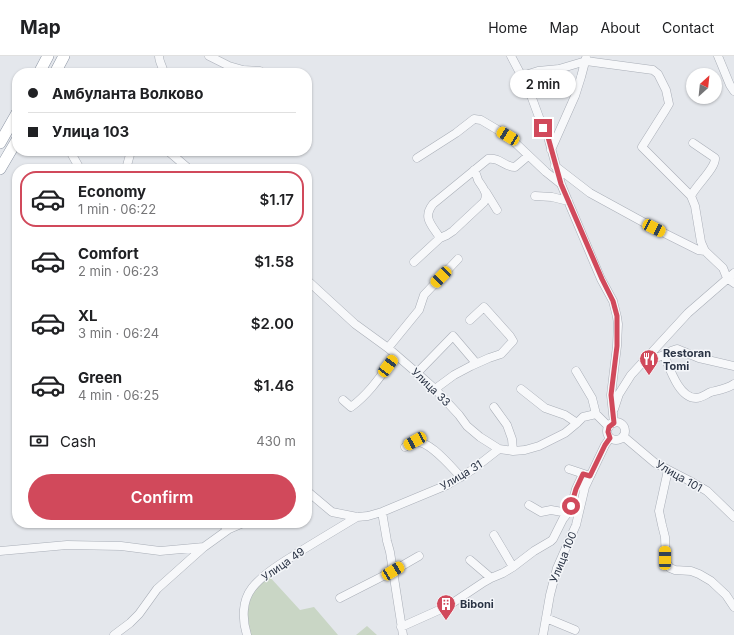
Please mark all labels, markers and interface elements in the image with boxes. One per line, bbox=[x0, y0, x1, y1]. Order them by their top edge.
text: Map bbox=[20, 16, 61, 39]
text: Home bbox=[488, 19, 527, 36]
text: Map bbox=[549, 19, 579, 36]
text: About bbox=[601, 19, 640, 36]
text: Contact bbox=[662, 19, 714, 36]
north arrow bbox=[686, 68, 722, 104]
map controls bbox=[686, 68, 722, 104]
callout: 2 min bbox=[510, 70, 576, 98]
text: 2 min bbox=[526, 76, 560, 92]
text: Амбуланта Волково bbox=[52, 84, 203, 103]
route end bbox=[534, 119, 552, 137]
text: Улица 103 bbox=[52, 122, 129, 141]
car bbox=[495, 125, 521, 147]
icon: car bbox=[30, 181, 66, 217]
text: Economy bbox=[78, 182, 146, 201]
text: $1.17 bbox=[259, 190, 294, 209]
text: 1 min · 06:22 bbox=[78, 201, 156, 217]
car bbox=[641, 217, 667, 239]
icon: car bbox=[30, 243, 66, 279]
text: Comfort bbox=[78, 244, 139, 263]
text: $1.58 bbox=[254, 252, 294, 271]
text: 2 min · 06:23 bbox=[78, 263, 159, 279]
car bbox=[428, 264, 454, 290]
icon: car bbox=[30, 305, 66, 341]
text: XL bbox=[78, 306, 98, 325]
text: $2.00 bbox=[251, 314, 294, 333]
text: 3 min · 06:24 bbox=[78, 325, 159, 341]
place label: Restoran Tomi bbox=[663, 346, 711, 373]
restaurant icon: Restoran Tomi bbox=[638, 348, 660, 376]
car bbox=[376, 353, 400, 379]
street label: Улица 33 bbox=[408, 365, 454, 409]
icon: car bbox=[30, 367, 66, 403]
text: Green bbox=[78, 368, 122, 387]
text: $1.46 bbox=[254, 376, 294, 395]
text: 4 min · 06:25 bbox=[78, 387, 159, 403]
icon: cash bbox=[28, 430, 50, 452]
car bbox=[402, 430, 428, 452]
text: Cash bbox=[60, 432, 96, 451]
text: 430 m bbox=[256, 433, 296, 449]
street label: Улица 31 bbox=[437, 457, 485, 493]
street label: Улица 101 bbox=[653, 457, 705, 495]
button: Confirm bbox=[28, 474, 296, 520]
route start bbox=[562, 497, 580, 515]
street label: Улица 100 bbox=[546, 529, 580, 585]
street label: Улица 49 bbox=[259, 544, 307, 584]
car bbox=[659, 546, 671, 570]
car bbox=[380, 560, 406, 582]
building icon: Biboni bbox=[435, 593, 457, 621]
place label: Biboni bbox=[460, 597, 494, 611]

